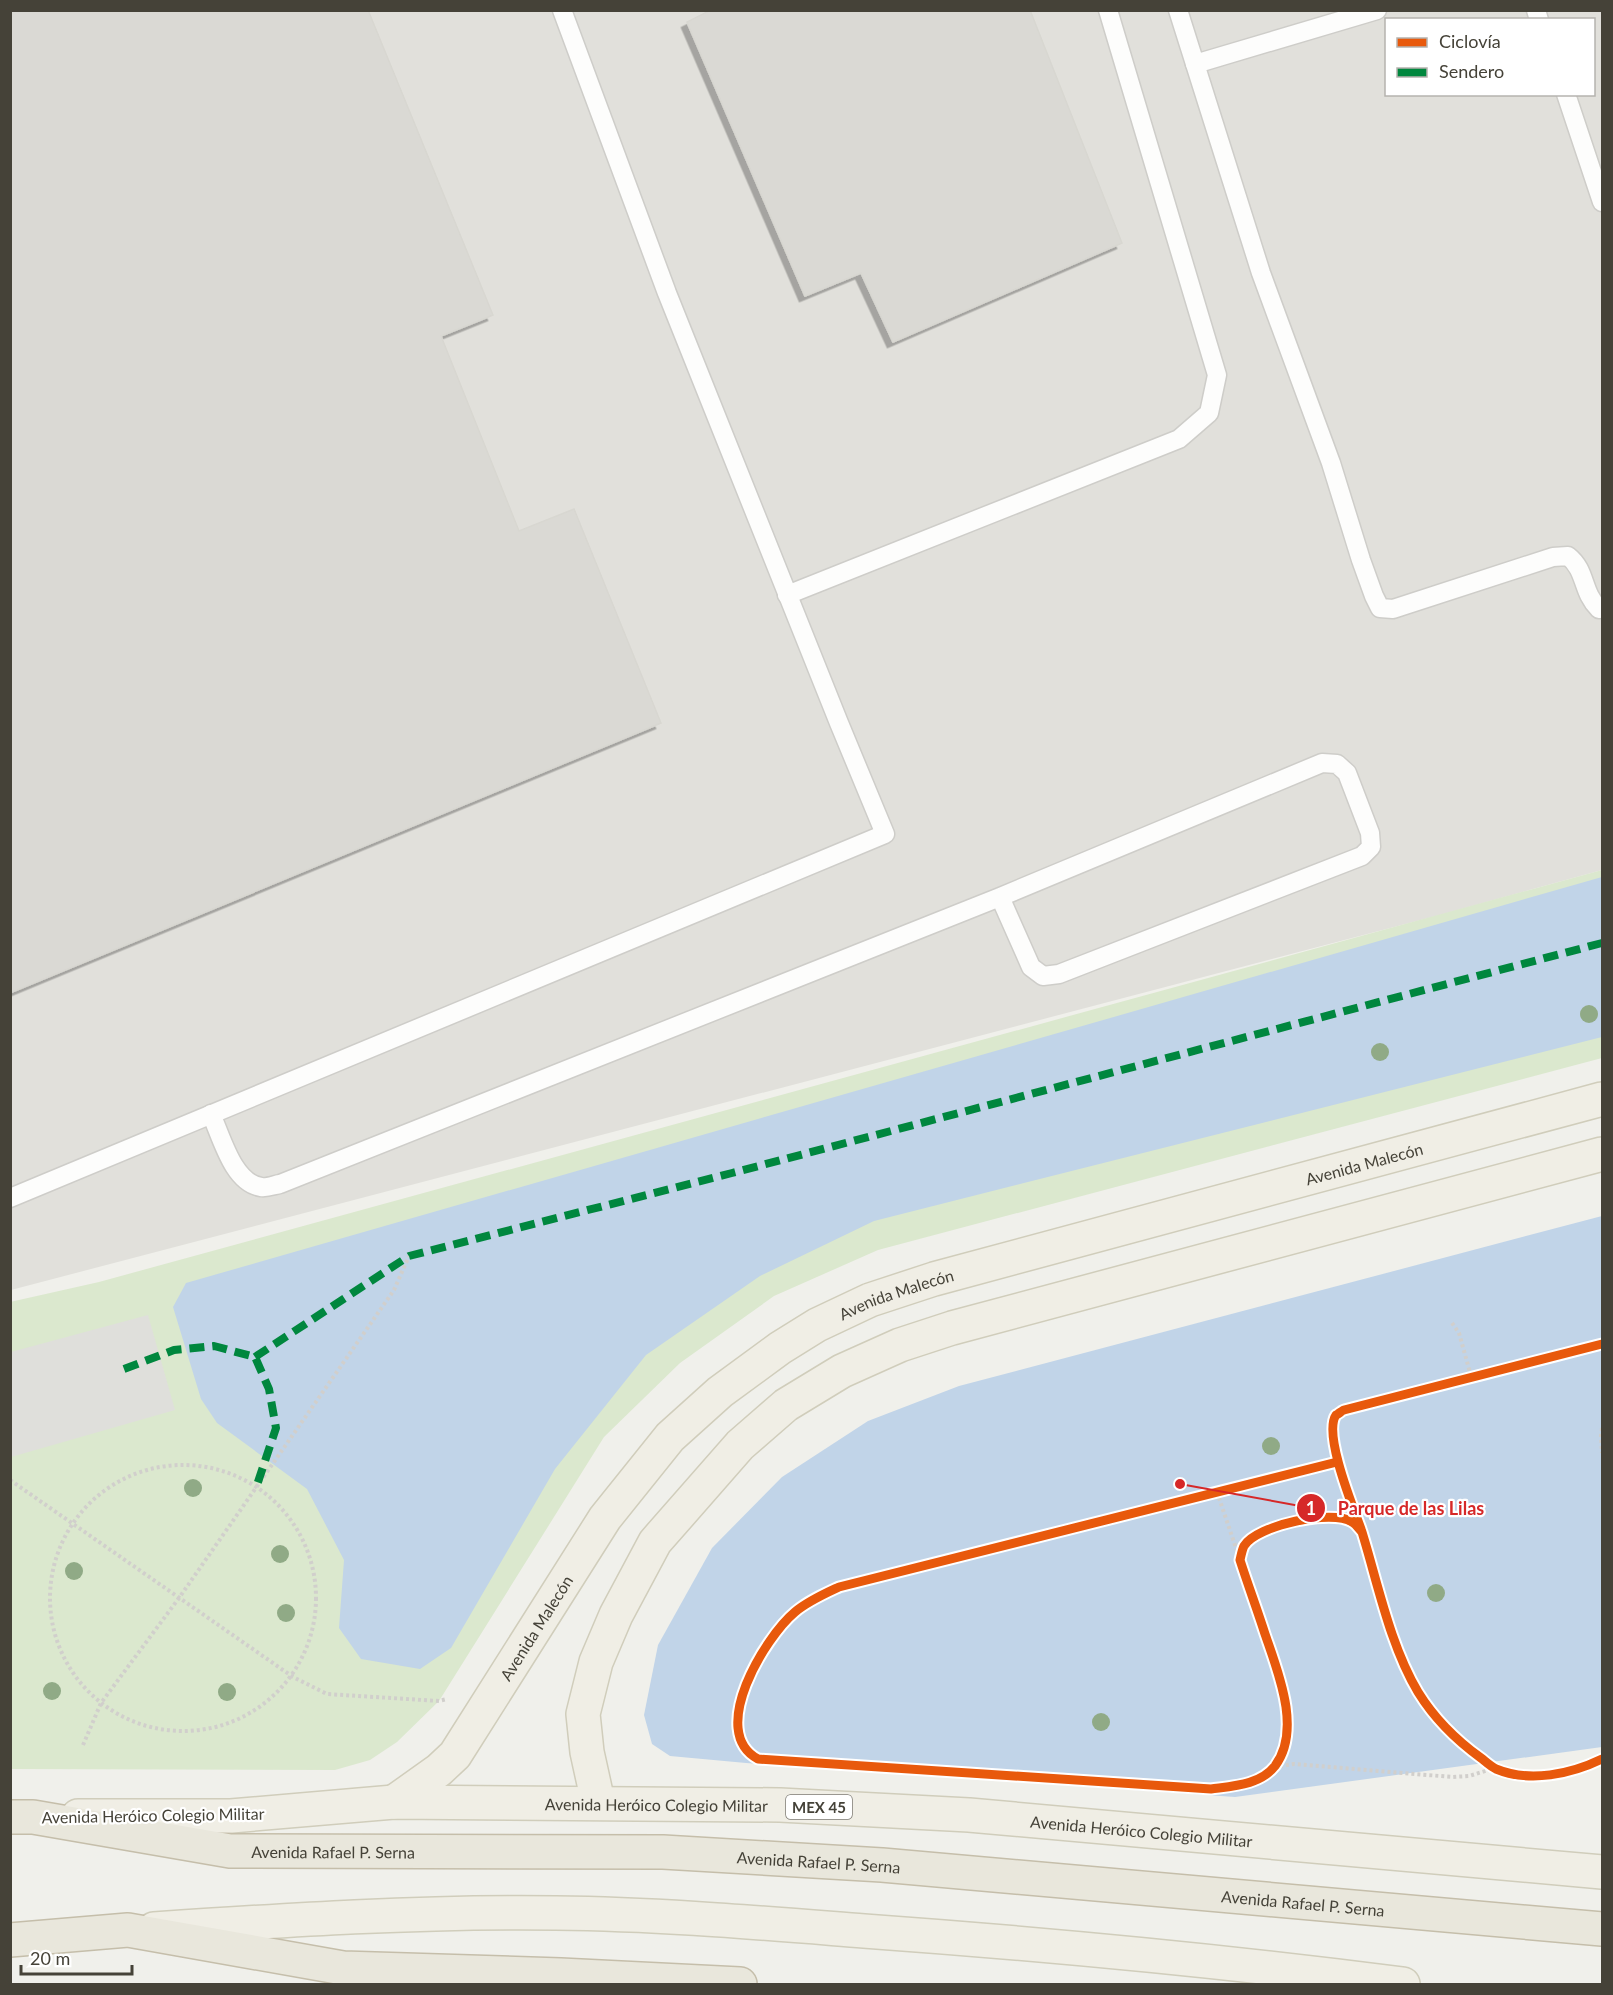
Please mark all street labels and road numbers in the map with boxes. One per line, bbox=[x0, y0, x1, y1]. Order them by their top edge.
street label: Avenida Malecón bbox=[1303, 1138, 1425, 1188]
street label: Avenida Malecón bbox=[835, 1265, 956, 1323]
street label: Avenida Malecón bbox=[495, 1571, 576, 1684]
street label: Avenida Heróico Colegio Militar bbox=[545, 1794, 768, 1814]
road number: MEX 45 bbox=[786, 1795, 852, 1819]
street label: Avenida Heróico Colegio Militar bbox=[41, 1804, 265, 1826]
street label: Avenida Heróico Colegio Militar bbox=[1030, 1811, 1254, 1850]
street label: Avenida Rafael P. Serna bbox=[251, 1842, 415, 1861]
street label: Avenida Rafael P. Serna bbox=[736, 1847, 901, 1876]
street label: Avenida Rafael P. Serna bbox=[1221, 1886, 1385, 1919]

